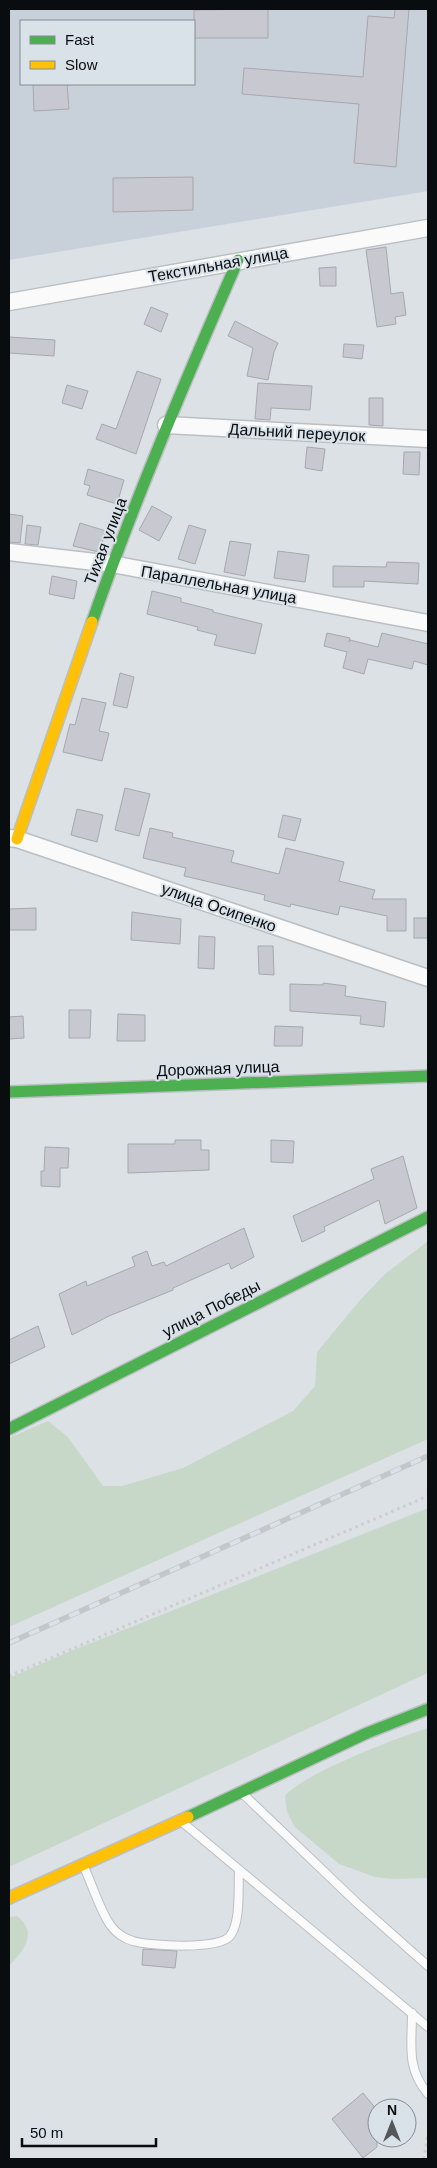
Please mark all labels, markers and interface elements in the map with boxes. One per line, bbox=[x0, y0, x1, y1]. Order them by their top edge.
legend bbox=[20, 20, 195, 85]
text: Fast bbox=[65, 31, 95, 48]
text: Slow bbox=[65, 56, 98, 73]
street label: Текстильная улица bbox=[147, 244, 289, 285]
street label: Дальний переулок bbox=[228, 420, 367, 445]
street label: Тихая улица bbox=[81, 495, 130, 587]
street label: Параллельная улица bbox=[140, 562, 298, 607]
street label: улица Осипенко bbox=[159, 880, 279, 935]
street label: Дорожная улица bbox=[156, 1058, 280, 1079]
street label: улица Победы bbox=[160, 1277, 263, 1340]
north arrow bbox=[367, 2098, 417, 2148]
text: N bbox=[387, 2102, 397, 2118]
scale bar bbox=[22, 2116, 156, 2148]
text: 50 m bbox=[30, 2124, 63, 2141]

